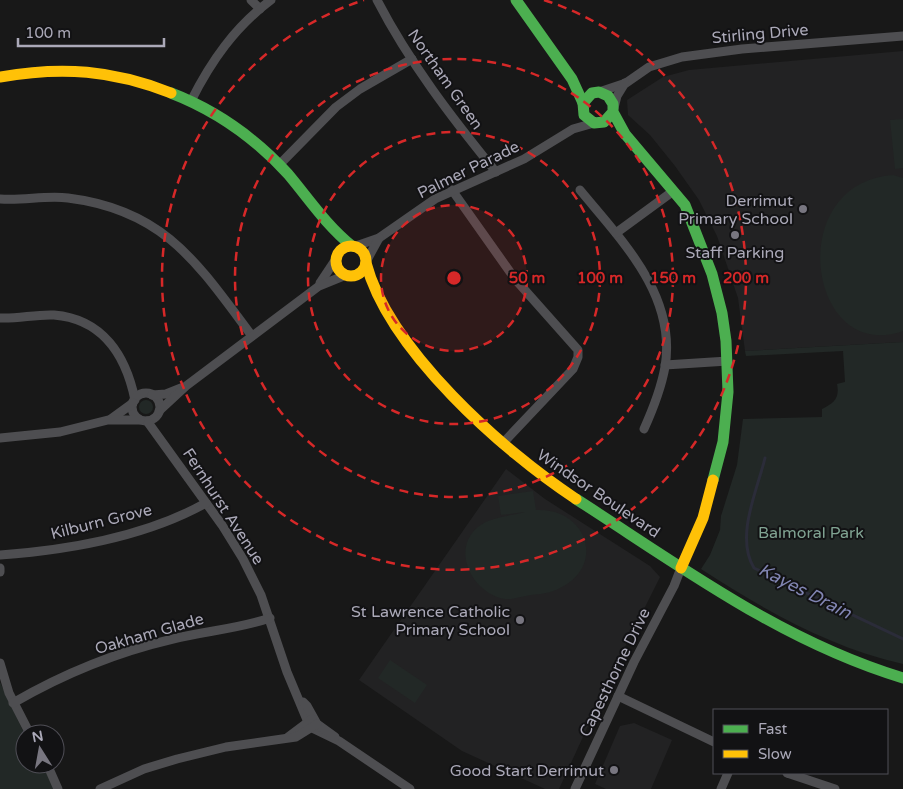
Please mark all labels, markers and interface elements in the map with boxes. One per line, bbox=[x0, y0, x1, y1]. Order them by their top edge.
scale bar bbox=[18, 15, 164, 47]
street label: Stirling Drive bbox=[711, 20, 809, 48]
text: 100 m bbox=[25, 24, 71, 42]
street label: Northam Green bbox=[403, 25, 487, 134]
street label: Palmer Parade bbox=[414, 137, 523, 203]
place label: Derrimut Primary School bbox=[678, 191, 793, 229]
marker: Derrimut Primary School bbox=[797, 203, 809, 215]
marker: Staff Parking bbox=[729, 229, 741, 241]
place label: Staff Parking bbox=[686, 243, 784, 263]
centre of rings bbox=[445, 269, 463, 287]
text: 50 m bbox=[509, 269, 545, 287]
text: 100 m bbox=[577, 269, 623, 287]
text: 150 m bbox=[650, 269, 696, 287]
text: 200 m bbox=[723, 269, 769, 287]
street label: Fernhurst Avenue bbox=[178, 445, 268, 568]
street label: Windsor Boulevard bbox=[533, 445, 664, 542]
street label: Kilburn Grove bbox=[49, 500, 154, 544]
park label: Balmoral Park bbox=[758, 523, 864, 543]
water label: Kayes Drain bbox=[755, 558, 856, 624]
place label: St Lawrence Catholic Primary School bbox=[351, 602, 510, 640]
street label: Capesthorne Drive bbox=[575, 605, 655, 740]
street label: Oakham Glade bbox=[93, 609, 206, 659]
marker: St Lawrence Catholic Primary School bbox=[514, 614, 526, 626]
legend bbox=[713, 709, 888, 774]
text: Fast bbox=[758, 720, 788, 738]
north arrow bbox=[15, 724, 65, 774]
text: N bbox=[30, 727, 45, 746]
text: Slow bbox=[758, 745, 792, 763]
place label: Good Start Derrimut bbox=[450, 761, 604, 781]
marker: Good Start Derrimut bbox=[608, 764, 620, 776]

